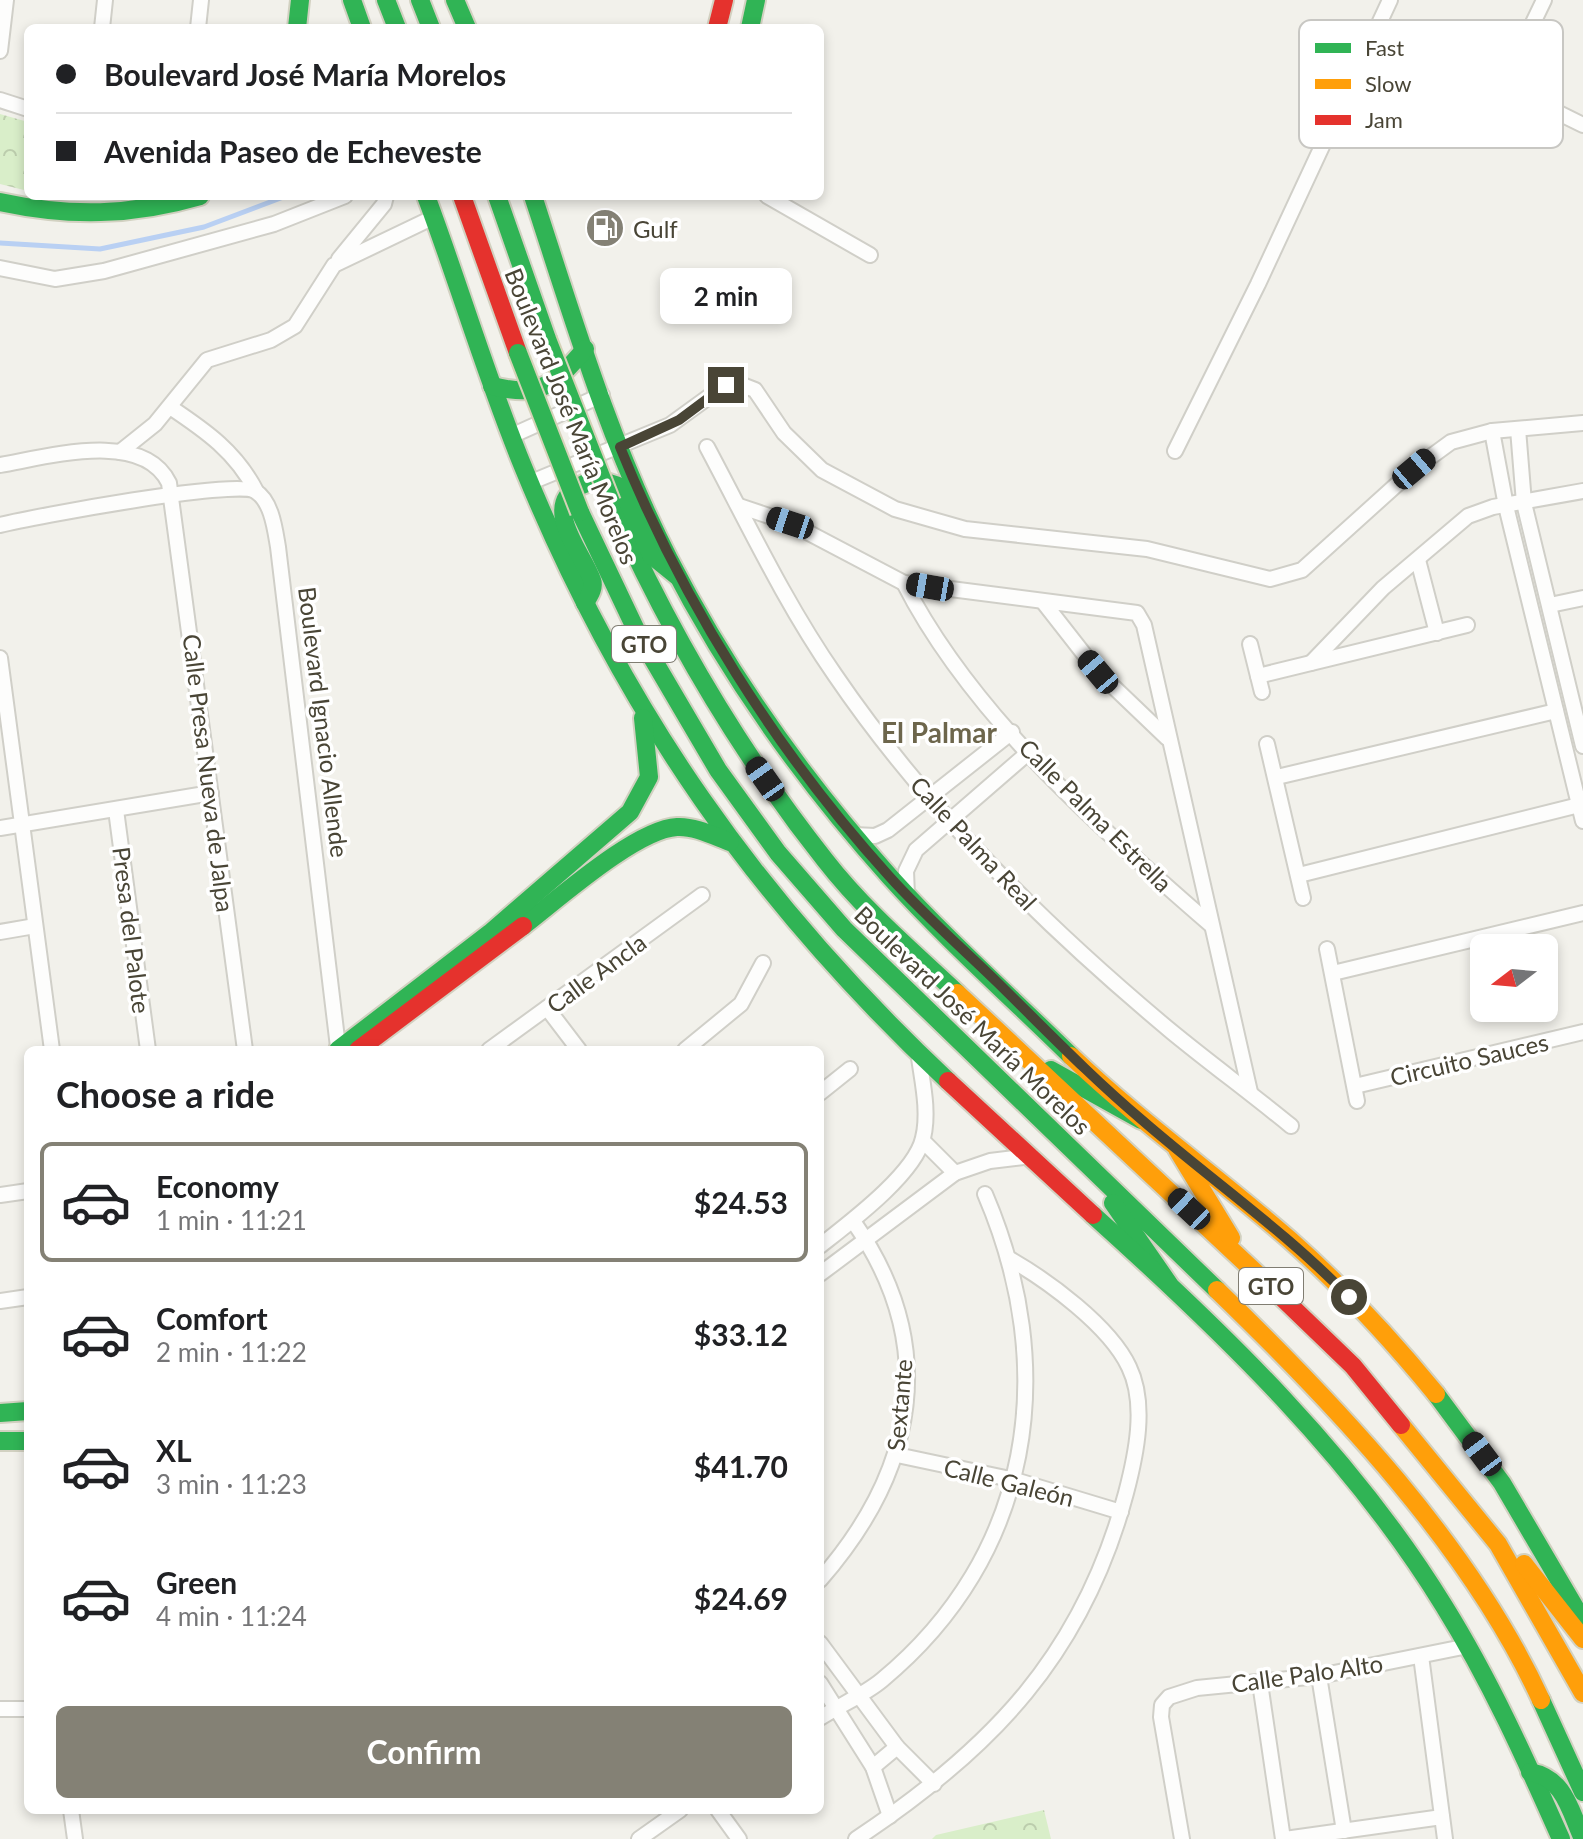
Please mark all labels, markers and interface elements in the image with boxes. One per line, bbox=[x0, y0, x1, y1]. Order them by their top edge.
legend bbox=[1299, 20, 1563, 148]
text: Fast bbox=[1365, 34, 1404, 61]
text: Boulevard José María Morelos bbox=[104, 56, 506, 92]
text: Slow bbox=[1365, 70, 1412, 97]
text: Jam bbox=[1365, 106, 1403, 133]
text: Avenida Paseo de Echeveste bbox=[104, 133, 482, 169]
fuel station icon: Gulf bbox=[584, 207, 626, 249]
place label: Gulf bbox=[633, 214, 678, 243]
street label: Boulevard José María Morelos bbox=[499, 264, 645, 568]
callout: 2 min bbox=[660, 269, 792, 325]
text: 2 min bbox=[694, 280, 758, 312]
route end bbox=[708, 367, 744, 403]
car bbox=[1388, 444, 1440, 494]
car bbox=[763, 504, 817, 542]
car bbox=[904, 571, 956, 603]
street label: Boulevard Ignacio Allende bbox=[293, 585, 355, 859]
road number: GTO bbox=[612, 626, 676, 662]
street label: Calle Presa Nueva de Jalpa bbox=[178, 632, 240, 914]
car bbox=[1073, 646, 1123, 698]
district label: El Palmar bbox=[881, 715, 998, 749]
street label: Calle Palma Estrella bbox=[1013, 732, 1179, 898]
car bbox=[741, 752, 789, 806]
street label: Calle Palma Real bbox=[905, 770, 1043, 916]
street label: Presa del Palote bbox=[107, 845, 157, 1015]
street label: Boulevard José María Morelos bbox=[849, 900, 1097, 1140]
street label: Calle Ancla bbox=[541, 927, 651, 1019]
north arrow bbox=[1470, 934, 1558, 1022]
map controls bbox=[1470, 934, 1558, 1022]
street label: Circuito Sauces bbox=[1387, 1027, 1551, 1091]
text: Choose a ride bbox=[56, 1072, 275, 1116]
icon: car bbox=[60, 1166, 132, 1238]
text: Economy bbox=[156, 1168, 279, 1204]
text: $24.53 bbox=[694, 1184, 788, 1220]
car bbox=[1163, 1184, 1215, 1234]
text: 1 min · 11:21 bbox=[156, 1204, 307, 1236]
road number: GTO bbox=[1239, 1268, 1303, 1304]
route start bbox=[1331, 1279, 1367, 1315]
icon: car bbox=[60, 1298, 132, 1370]
text: Comfort bbox=[156, 1300, 268, 1336]
text: $33.12 bbox=[694, 1316, 788, 1352]
text: 2 min · 11:22 bbox=[156, 1336, 307, 1368]
street label: Sextante bbox=[881, 1358, 917, 1452]
car bbox=[1458, 1428, 1506, 1480]
icon: car bbox=[60, 1430, 132, 1502]
text: XL bbox=[156, 1432, 192, 1468]
text: $41.70 bbox=[694, 1448, 788, 1484]
street label: Calle Galeón bbox=[941, 1452, 1077, 1512]
text: 3 min · 11:23 bbox=[156, 1468, 307, 1500]
icon: car bbox=[60, 1562, 132, 1634]
text: Green bbox=[156, 1564, 237, 1600]
text: $24.69 bbox=[694, 1580, 788, 1616]
text: 4 min · 11:24 bbox=[156, 1600, 307, 1632]
street label: Calle Palo Alto bbox=[1229, 1648, 1385, 1698]
button: Confirm bbox=[56, 1706, 792, 1798]

